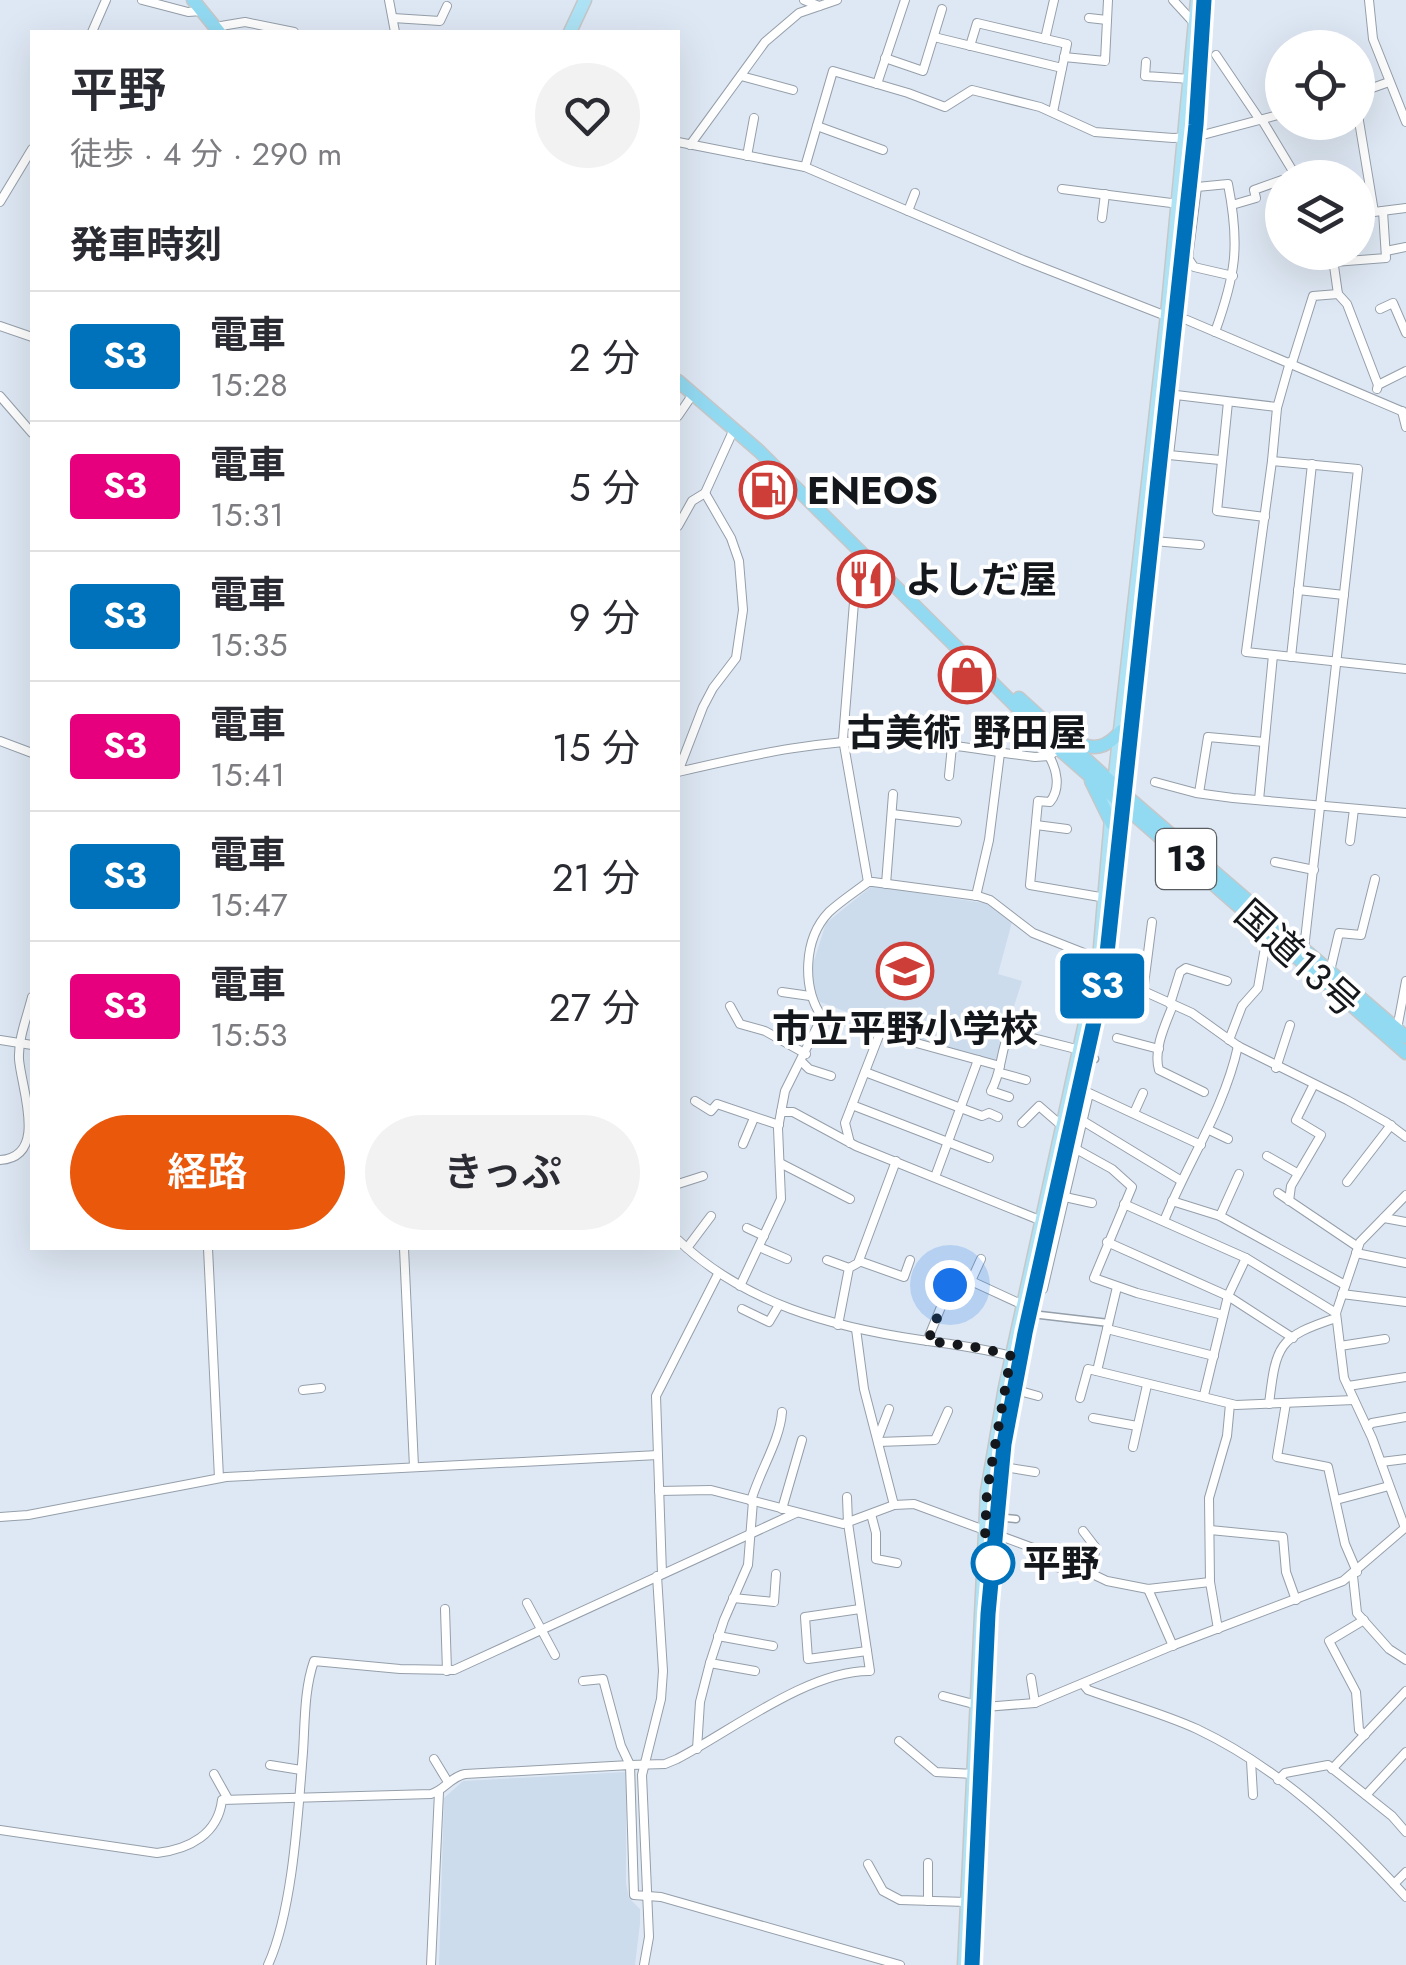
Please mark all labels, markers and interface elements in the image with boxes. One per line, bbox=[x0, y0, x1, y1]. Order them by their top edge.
map controls bbox=[1265, 30, 1375, 270]
button: locate bbox=[1265, 30, 1375, 140]
text: 平野 bbox=[70, 56, 166, 125]
button: heart bbox=[535, 63, 640, 168]
text: 徒歩 · 4 分 · 290 m bbox=[70, 131, 342, 177]
button: layers bbox=[1265, 160, 1375, 270]
text: 発車時刻 bbox=[70, 217, 222, 272]
text: 電車 bbox=[210, 307, 286, 362]
text: 2 分 bbox=[569, 330, 640, 385]
text: S3 bbox=[103, 331, 147, 381]
text: 15:28 bbox=[210, 362, 288, 408]
text: 電車 bbox=[210, 437, 286, 492]
text: 5 分 bbox=[569, 460, 640, 515]
fuel station icon: ENEOS bbox=[738, 460, 798, 520]
text: S3 bbox=[103, 461, 147, 511]
place label: ENEOS bbox=[807, 463, 938, 518]
text: 15:31 bbox=[210, 492, 284, 538]
restaurant icon: よしだ屋 bbox=[836, 549, 896, 609]
place label: よしだ屋 bbox=[905, 552, 1057, 607]
text: 電車 bbox=[210, 567, 286, 622]
text: 9 分 bbox=[569, 590, 640, 645]
text: S3 bbox=[103, 591, 147, 641]
text: 15:35 bbox=[210, 622, 288, 668]
shop icon: 古美術 野田屋 bbox=[937, 645, 997, 705]
text: 電車 bbox=[210, 697, 286, 752]
place label: 古美術 野田屋 bbox=[847, 705, 1087, 760]
text: 15 分 bbox=[552, 720, 640, 775]
text: S3 bbox=[103, 721, 147, 771]
text: 15:41 bbox=[210, 752, 285, 798]
text: 電車 bbox=[210, 827, 286, 882]
road number: 13 bbox=[1156, 829, 1216, 889]
text: 21 分 bbox=[552, 850, 640, 905]
text: S3 bbox=[103, 851, 147, 901]
text: 15:47 bbox=[210, 882, 288, 928]
street label: 国道13号 bbox=[1223, 887, 1373, 1029]
school or university icon: 市立平野小学校 bbox=[875, 941, 935, 1001]
line badge: S3 bbox=[1057, 954, 1147, 1018]
text: 電車 bbox=[210, 957, 286, 1012]
text: S3 bbox=[1080, 961, 1124, 1011]
text: 27 分 bbox=[549, 980, 640, 1035]
text: S3 bbox=[103, 981, 147, 1031]
place label: 市立平野小学校 bbox=[772, 1001, 1038, 1056]
text: 15:53 bbox=[210, 1012, 288, 1058]
button: 経路 bbox=[70, 1115, 345, 1230]
button: きっぷ bbox=[365, 1115, 640, 1230]
your location bbox=[925, 1260, 975, 1310]
place label: 平野 bbox=[1023, 1536, 1099, 1591]
marker: 平野 bbox=[972, 1542, 1014, 1584]

